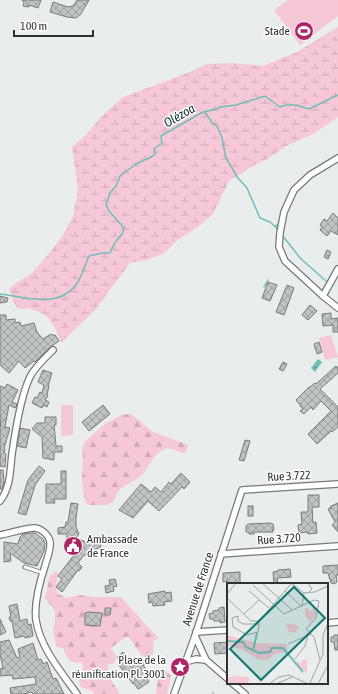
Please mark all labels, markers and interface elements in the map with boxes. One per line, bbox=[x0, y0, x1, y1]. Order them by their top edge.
scale bar bbox=[14, 12, 93, 38]
text: 100 m bbox=[20, 19, 47, 33]
sports icon: Stade bbox=[293, 20, 315, 42]
place label: Stade bbox=[265, 24, 290, 38]
water label: Olézoa bbox=[161, 101, 197, 130]
street label: Rue 3.722 bbox=[267, 468, 311, 484]
street label: Rue 3.720 bbox=[257, 530, 302, 548]
place label: Ambassade de France bbox=[87, 532, 138, 560]
public building icon: Ambassade de France bbox=[62, 535, 84, 557]
street label: Avenue de France bbox=[179, 550, 217, 628]
inset map bbox=[227, 583, 328, 684]
place label: Place de la réunification Pl. 3001 bbox=[72, 653, 166, 681]
place icon: Place de la réunification Pl. 3001 bbox=[169, 656, 191, 678]

